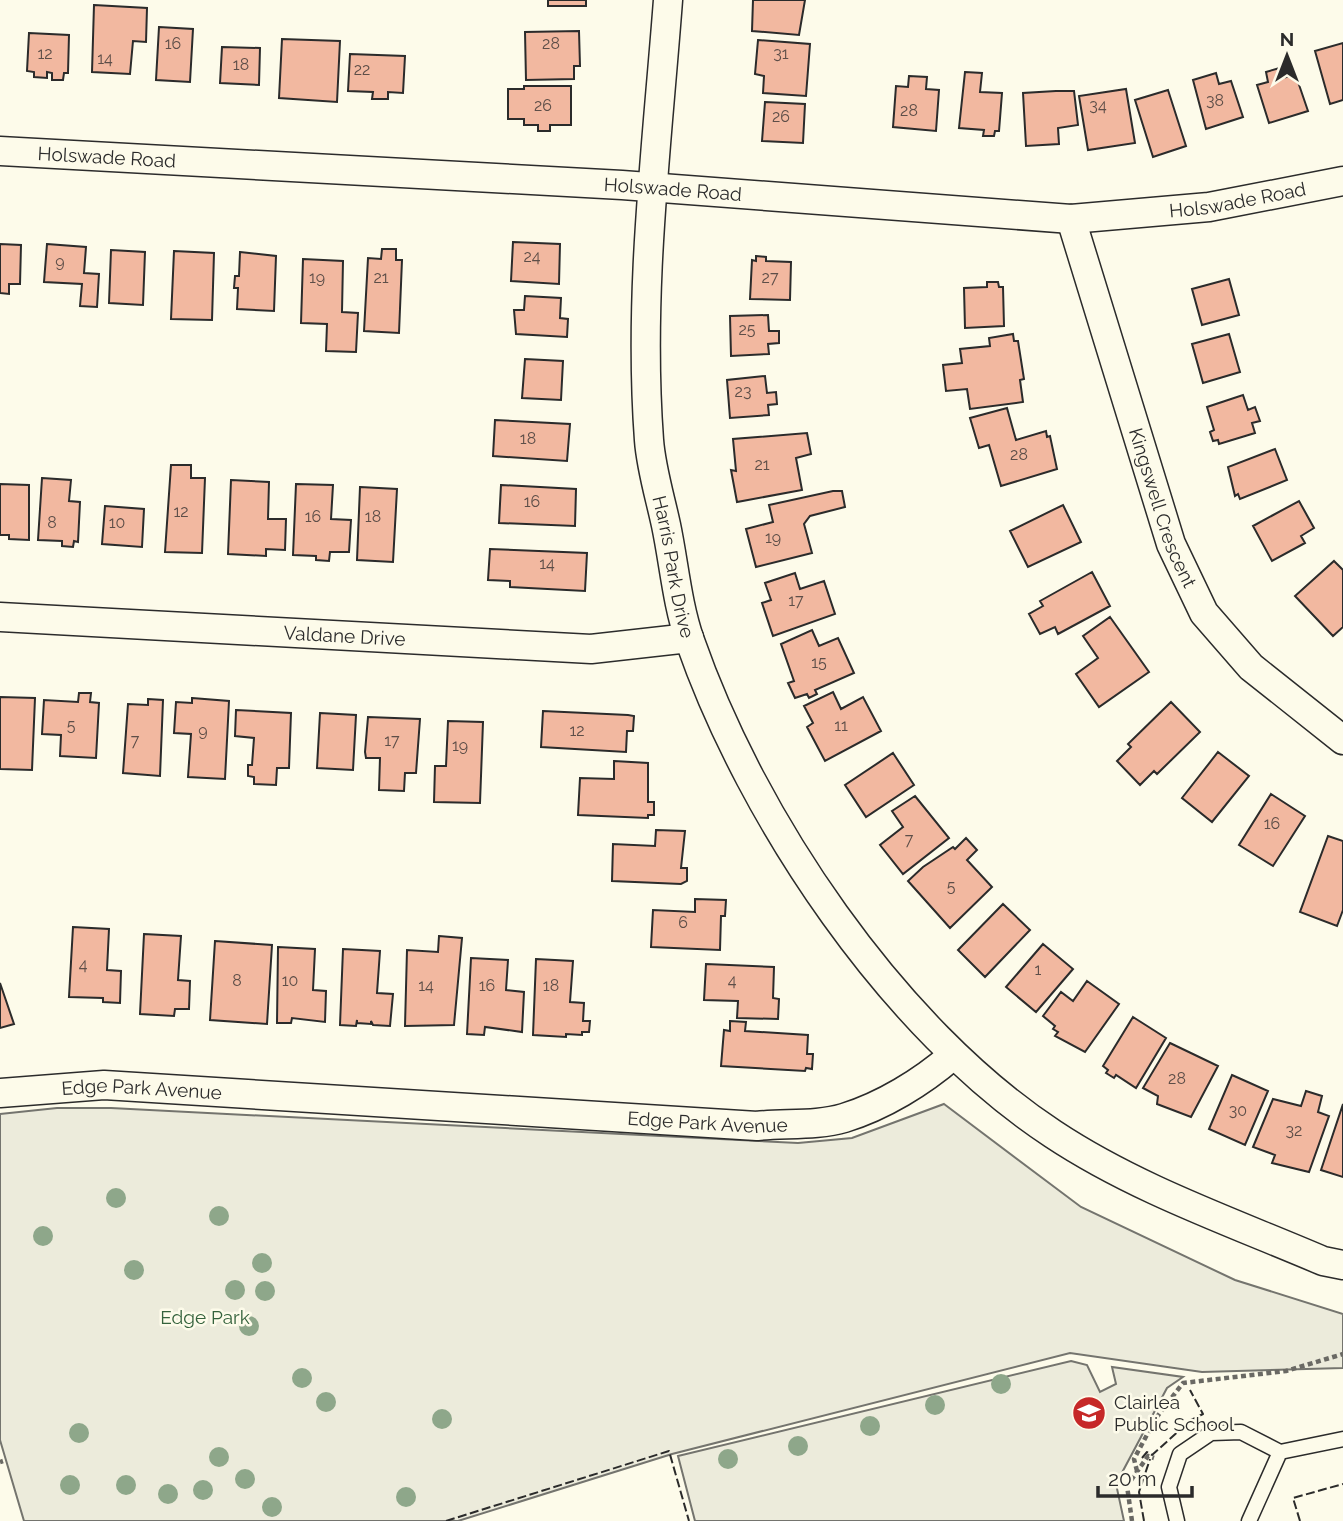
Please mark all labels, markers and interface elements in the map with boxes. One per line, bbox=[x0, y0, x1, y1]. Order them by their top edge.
north arrow bbox=[1252, 21, 1322, 91]
text: N bbox=[1280, 28, 1294, 50]
house number: 16 bbox=[165, 34, 181, 53]
house number: 28 bbox=[542, 34, 560, 53]
house number: 12 bbox=[37, 44, 53, 63]
house number: 31 bbox=[773, 44, 789, 63]
house number: 14 bbox=[97, 49, 113, 68]
house number: 18 bbox=[233, 55, 249, 74]
house number: 22 bbox=[354, 60, 370, 79]
house number: 38 bbox=[1206, 91, 1224, 110]
house number: 26 bbox=[534, 96, 552, 115]
house number: 34 bbox=[1089, 96, 1107, 115]
house number: 28 bbox=[900, 101, 918, 120]
house number: 26 bbox=[772, 107, 790, 126]
street label: Holswade Road bbox=[37, 142, 177, 172]
street label: Holswade Road bbox=[603, 173, 743, 205]
street label: Holswade Road bbox=[1168, 177, 1308, 221]
house number: 24 bbox=[523, 247, 541, 266]
house number: 9 bbox=[55, 252, 65, 271]
house number: 19 bbox=[309, 268, 325, 287]
house number: 21 bbox=[373, 268, 389, 287]
house number: 27 bbox=[762, 268, 779, 287]
house number: 25 bbox=[738, 320, 756, 339]
house number: 23 bbox=[735, 382, 751, 401]
street label: Kingswell Crescent bbox=[1125, 425, 1201, 592]
house number: 18 bbox=[520, 429, 536, 448]
house number: 28 bbox=[1010, 445, 1028, 464]
house number: 21 bbox=[754, 455, 770, 474]
house number: 16 bbox=[524, 492, 540, 511]
street label: Harris Park Drive bbox=[648, 493, 699, 641]
house number: 12 bbox=[173, 502, 189, 521]
house number: 16 bbox=[305, 507, 321, 526]
house number: 18 bbox=[365, 507, 381, 526]
house number: 8 bbox=[47, 513, 57, 532]
house number: 10 bbox=[109, 513, 125, 532]
house number: 19 bbox=[765, 528, 781, 547]
house number: 14 bbox=[539, 554, 555, 573]
house number: 17 bbox=[788, 591, 804, 610]
street label: Valdane Drive bbox=[283, 621, 406, 650]
house number: 15 bbox=[811, 653, 827, 672]
house number: 5 bbox=[67, 716, 76, 735]
house number: 11 bbox=[834, 716, 848, 735]
house number: 9 bbox=[198, 721, 208, 740]
house number: 12 bbox=[569, 721, 585, 740]
house number: 7 bbox=[131, 731, 140, 750]
house number: 17 bbox=[384, 731, 400, 750]
house number: 19 bbox=[452, 736, 468, 755]
house number: 16 bbox=[1264, 814, 1280, 833]
house number: 7 bbox=[905, 830, 914, 849]
house number: 5 bbox=[947, 877, 956, 896]
house number: 6 bbox=[678, 913, 688, 932]
house number: 4 bbox=[79, 955, 88, 974]
house number: 1 bbox=[1035, 960, 1042, 979]
house number: 8 bbox=[232, 971, 242, 990]
house number: 10 bbox=[282, 971, 298, 990]
house number: 4 bbox=[728, 971, 737, 990]
house number: 14 bbox=[418, 976, 434, 995]
house number: 16 bbox=[479, 976, 495, 995]
house number: 18 bbox=[543, 976, 559, 995]
house number: 28 bbox=[1168, 1069, 1186, 1088]
street label: Edge Park Avenue bbox=[61, 1074, 222, 1103]
house number: 30 bbox=[1229, 1101, 1247, 1120]
street label: Edge Park Avenue bbox=[627, 1107, 788, 1137]
house number: 32 bbox=[1286, 1121, 1302, 1140]
park label: Edge Park bbox=[160, 1306, 250, 1328]
place label: Clairlea Public School bbox=[1114, 1391, 1235, 1435]
school or university icon: Clairlea Public School bbox=[1070, 1394, 1108, 1432]
scale bar bbox=[1098, 1454, 1192, 1498]
text: 20 m bbox=[1108, 1466, 1156, 1491]

